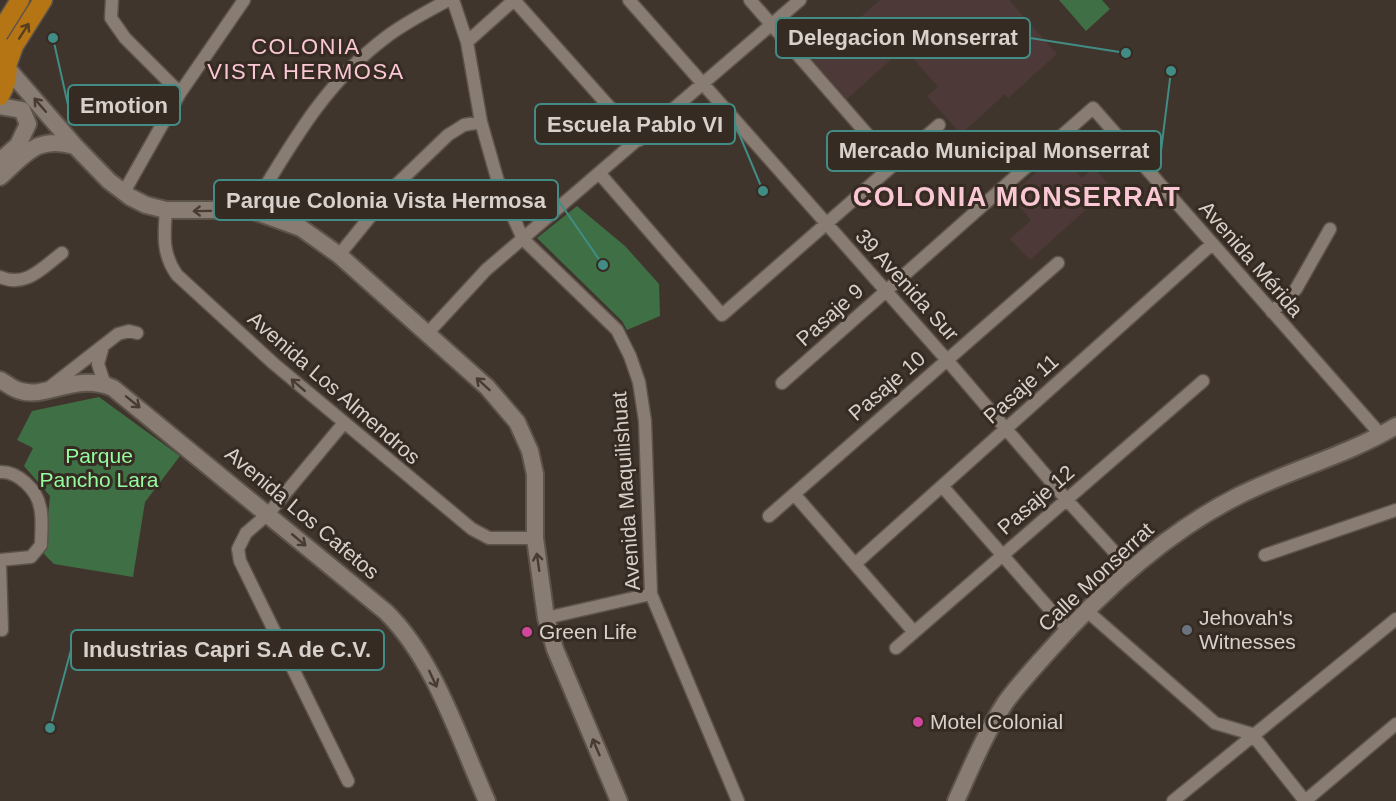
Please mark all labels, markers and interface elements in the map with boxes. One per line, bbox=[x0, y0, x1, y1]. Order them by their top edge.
callout: Delegacion Monserrat bbox=[776, 18, 1030, 58]
one-way arrow bbox=[17, 22, 30, 39]
text: Delegacion Monserrat bbox=[788, 25, 1019, 50]
district label: COLONIA VISTA HERMOSA bbox=[207, 34, 405, 84]
callout: Emotion bbox=[68, 85, 180, 125]
text: Emotion bbox=[80, 93, 168, 118]
one-way arrow bbox=[33, 97, 47, 112]
callout: Escuela Pablo VI bbox=[535, 104, 735, 144]
text: Escuela Pablo VI bbox=[547, 112, 723, 137]
callout: Mercado Municipal Monserrat bbox=[827, 131, 1161, 171]
text: Mercado Municipal Monserrat bbox=[839, 138, 1150, 163]
callout: Parque Colonia Vista Hermosa bbox=[214, 180, 558, 220]
district label: COLONIA MONSERRAT bbox=[853, 182, 1181, 212]
text: Parque Colonia Vista Hermosa bbox=[226, 188, 547, 213]
street label: Avenida Mérida bbox=[1195, 196, 1308, 321]
one-way arrow bbox=[193, 205, 213, 217]
street label: 39 Avenida Sur bbox=[851, 224, 963, 345]
street label: Pasaje 9 bbox=[792, 279, 868, 351]
street label: Avenida Los Almendros bbox=[244, 307, 425, 469]
street label: Pasaje 10 bbox=[844, 346, 929, 425]
street label: Pasaje 11 bbox=[979, 349, 1062, 428]
one-way arrow bbox=[476, 377, 491, 391]
one-way arrow bbox=[290, 379, 306, 392]
street label: Avenida Maquilishuat bbox=[607, 391, 644, 591]
one-way arrow bbox=[125, 396, 141, 409]
street label: Avenida Los Cafetos bbox=[221, 442, 384, 584]
park label: Parque Pancho Lara bbox=[39, 444, 159, 491]
street label: Pasaje 12 bbox=[993, 460, 1078, 539]
street label: Calle Monserrat bbox=[1034, 518, 1158, 636]
one-way arrow bbox=[291, 533, 306, 547]
one-way arrow bbox=[533, 553, 544, 573]
place label: Jehovah's Witnesses bbox=[1199, 606, 1296, 653]
place label: Green Life bbox=[539, 620, 637, 643]
marker: Jehovah's Witnesses bbox=[1180, 623, 1194, 637]
marker: Green Life bbox=[520, 625, 534, 639]
callout: Industrias Capri S.A de C.V. bbox=[71, 630, 384, 670]
text: Industrias Capri S.A de C.V. bbox=[83, 637, 371, 662]
one-way arrow bbox=[427, 670, 439, 688]
place label: Motel Colonial bbox=[930, 710, 1063, 733]
marker: Motel Colonial bbox=[911, 715, 925, 729]
one-way arrow bbox=[590, 738, 601, 757]

